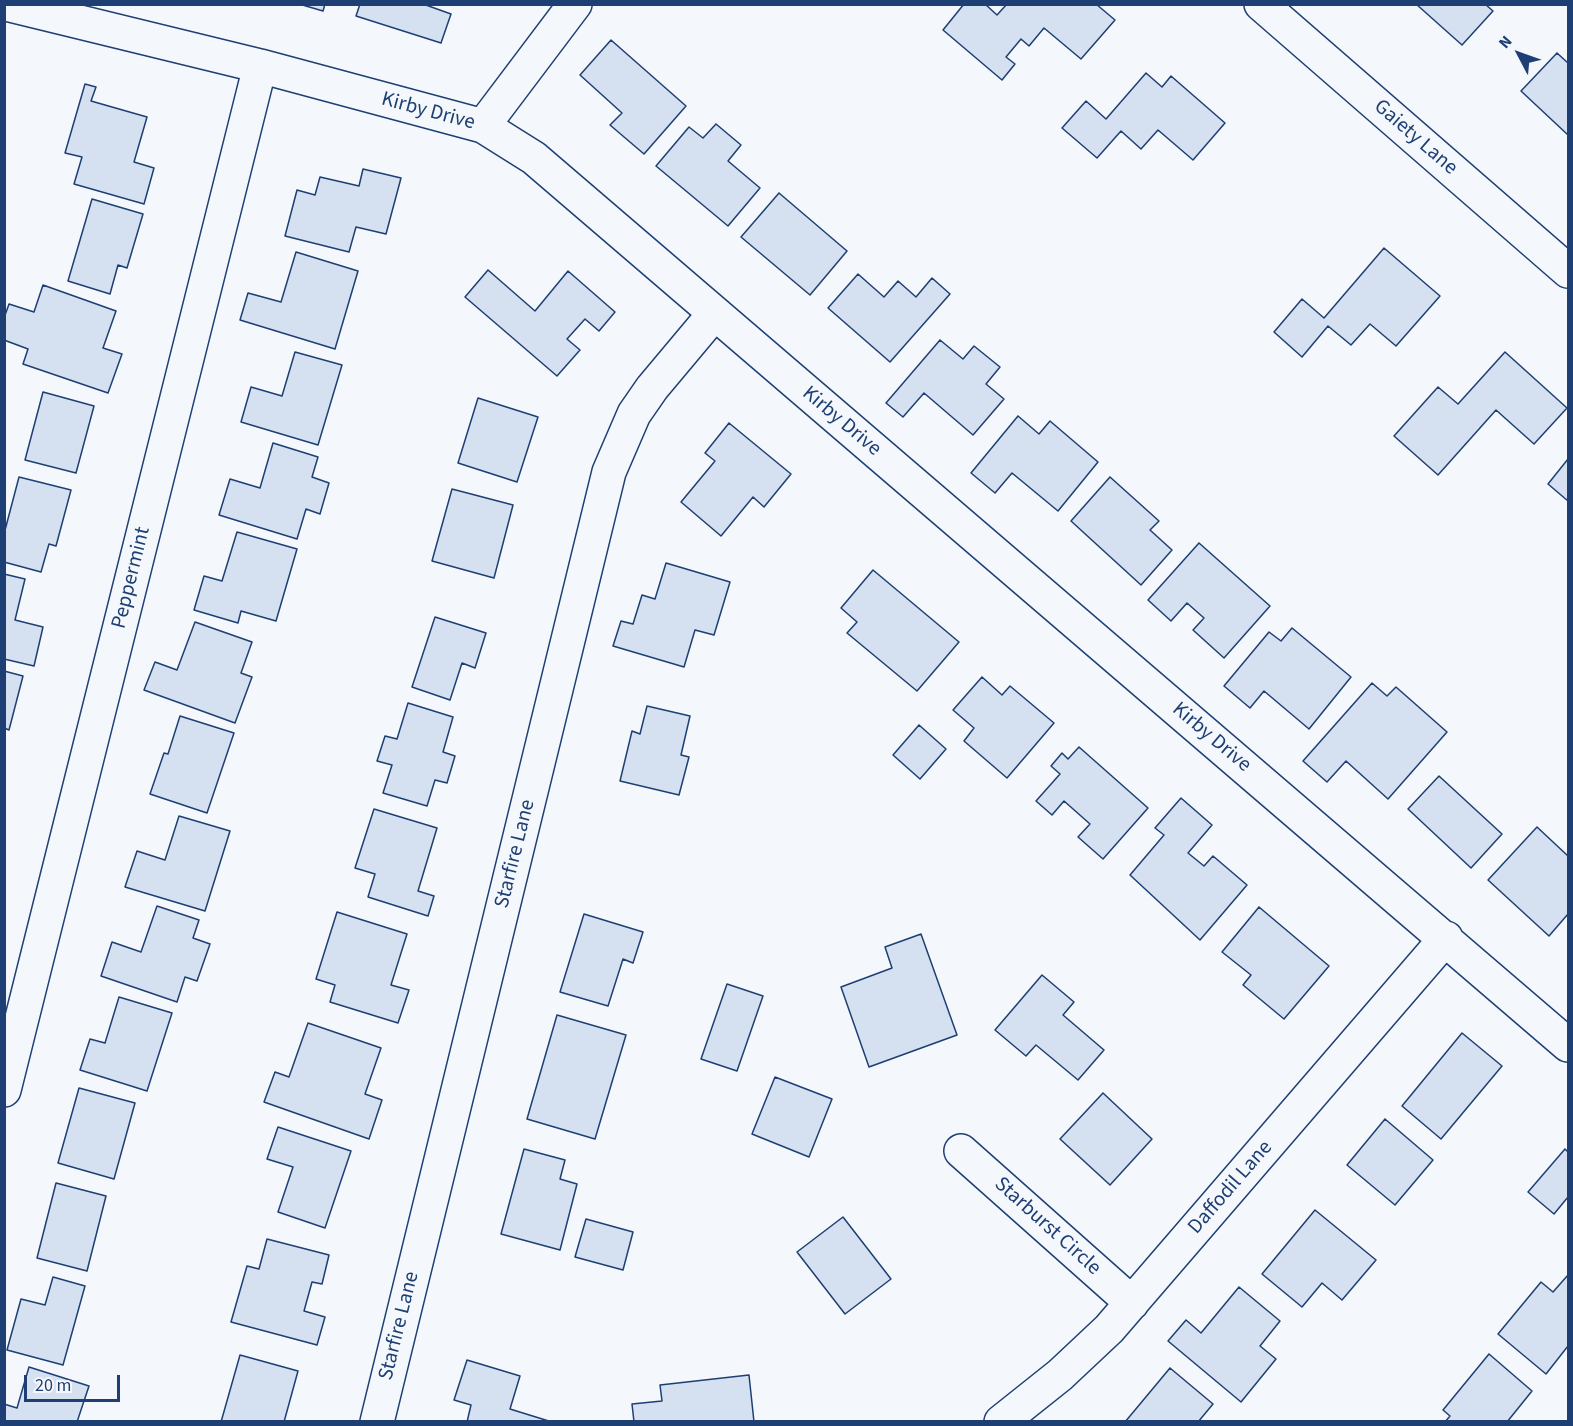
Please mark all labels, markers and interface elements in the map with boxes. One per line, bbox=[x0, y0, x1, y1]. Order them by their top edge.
north arrow bbox=[1489, 24, 1549, 84]
text: N bbox=[1494, 31, 1517, 53]
street label: Kirby Drive bbox=[379, 87, 477, 137]
street label: Gaiety Lane bbox=[1368, 95, 1462, 181]
street label: Kirby Drive bbox=[796, 382, 886, 462]
street label: Peppermint bbox=[107, 525, 157, 631]
street label: Kirby Drive bbox=[1166, 698, 1256, 778]
street label: Starfire Lane bbox=[490, 797, 542, 911]
street label: Daffodil Lane bbox=[1183, 1136, 1279, 1240]
street label: Starburst Circle bbox=[989, 1173, 1105, 1281]
street label: Starfire Lane bbox=[374, 1269, 426, 1383]
scale bar bbox=[27, 1363, 123, 1401]
text: 20 m bbox=[35, 1373, 71, 1398]

